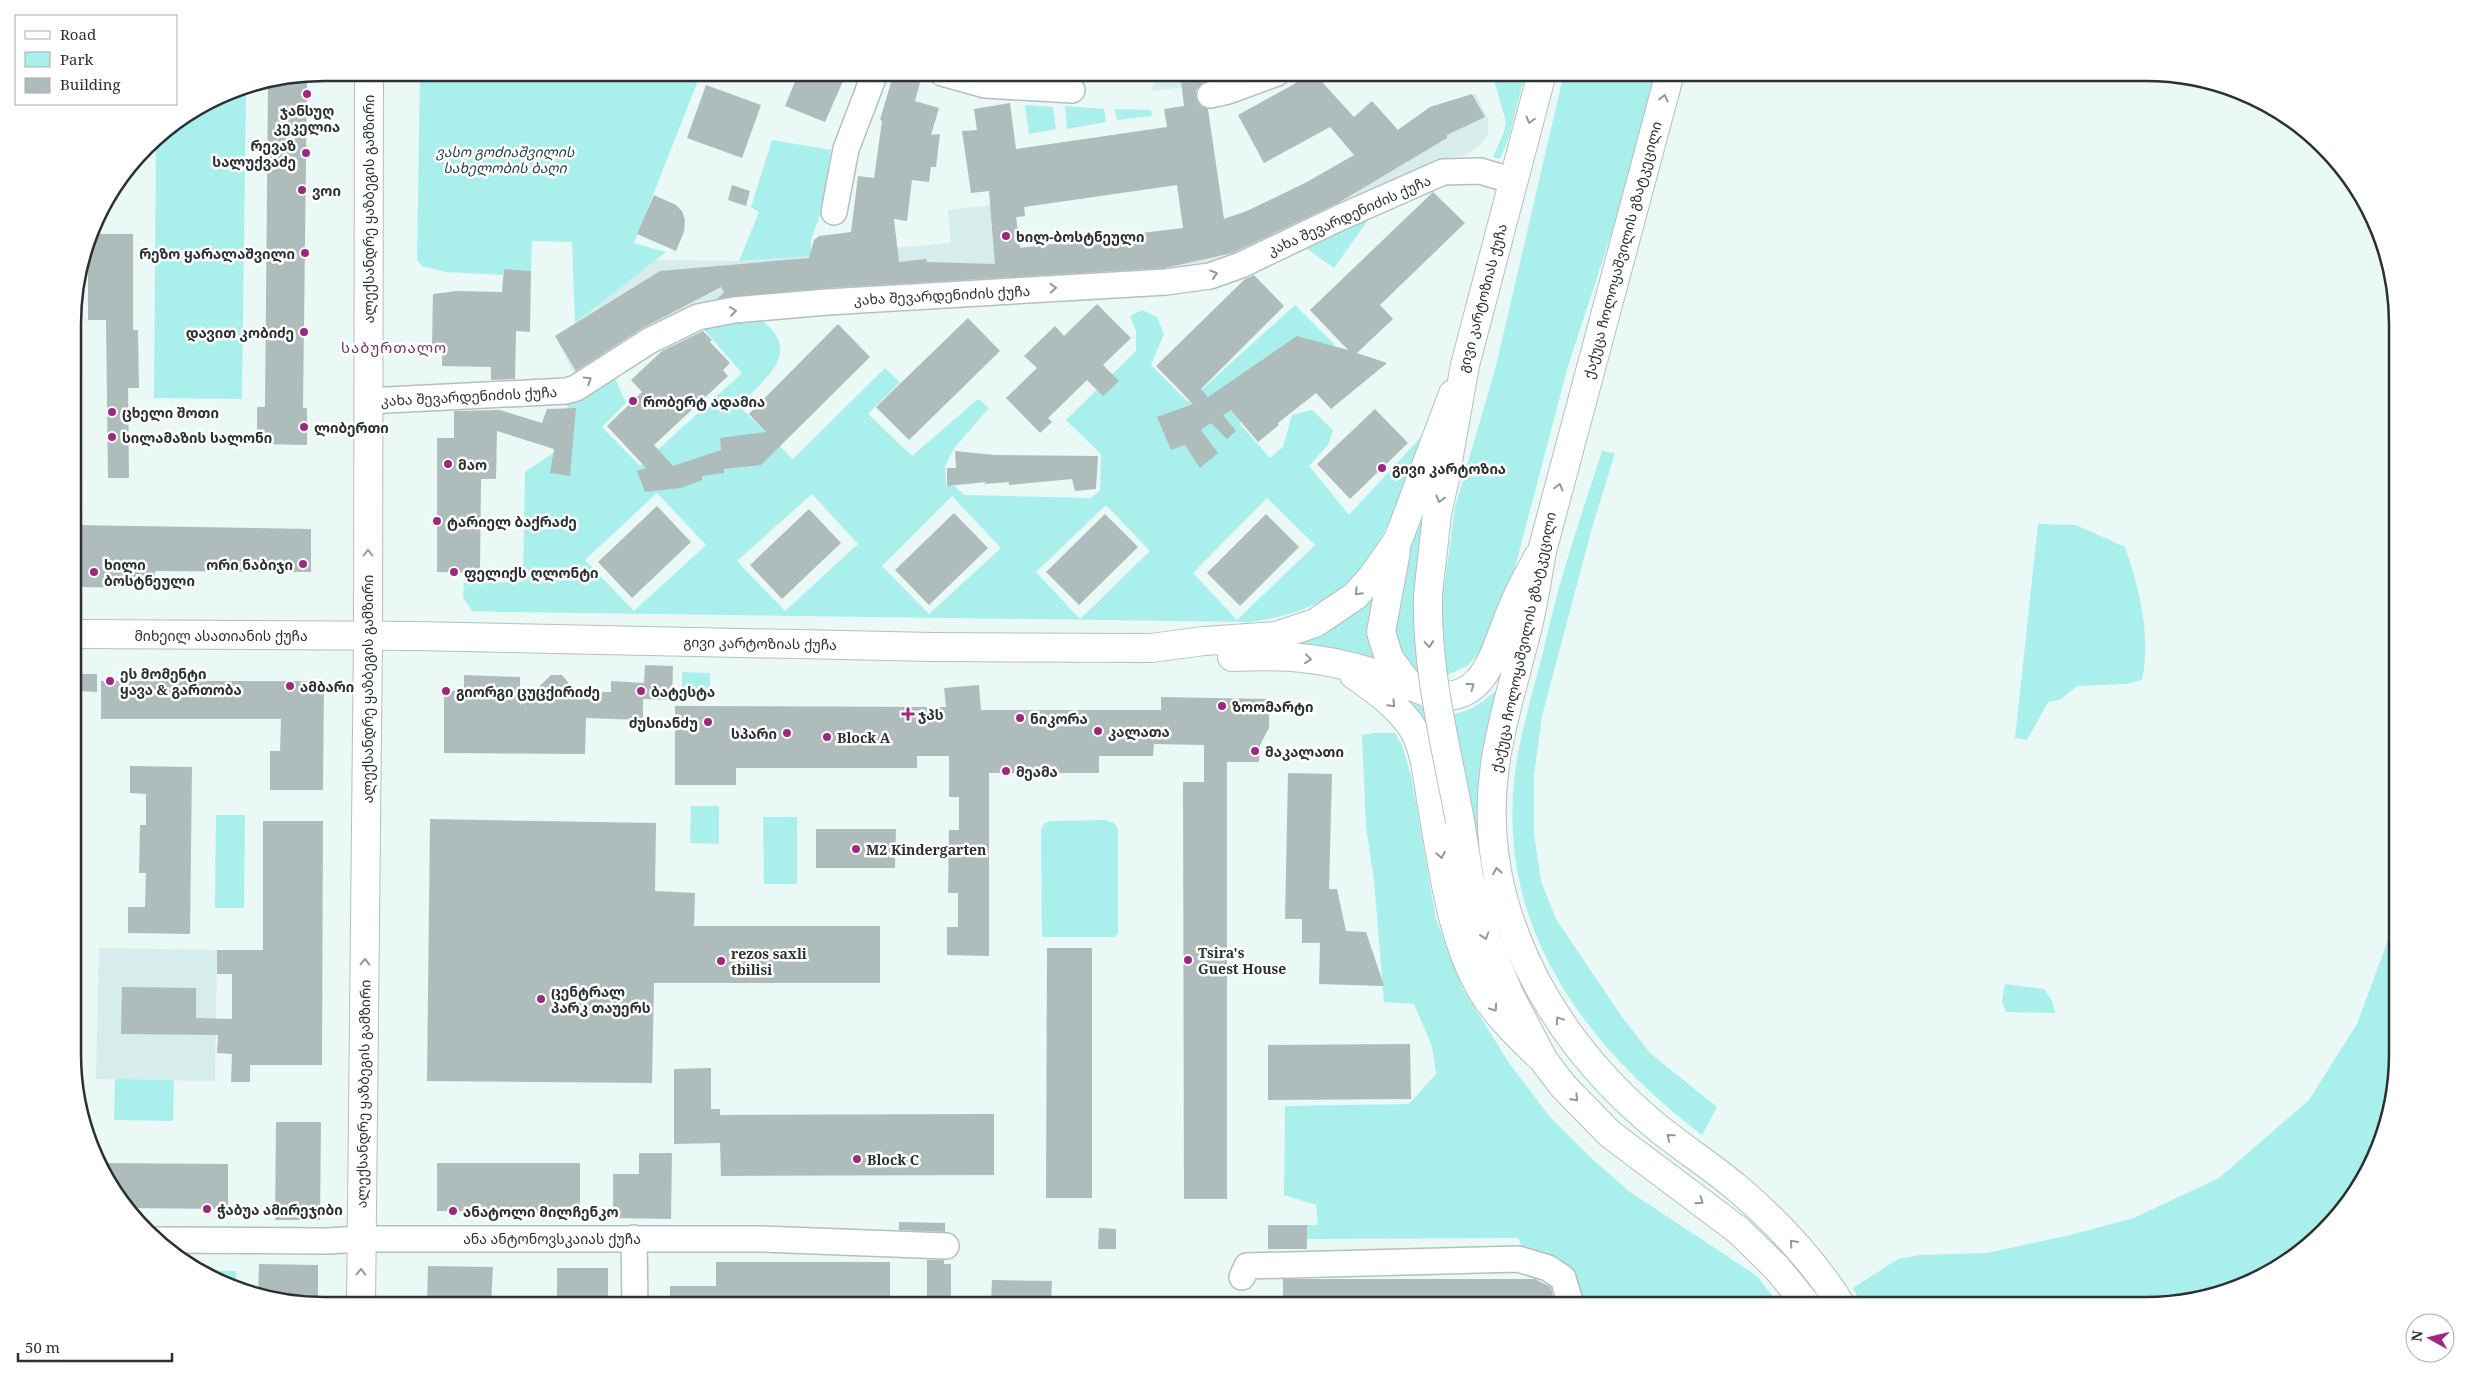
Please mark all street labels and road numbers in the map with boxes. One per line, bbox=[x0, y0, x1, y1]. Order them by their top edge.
street label: ალექსანდრე ყაზბეგის გამზირი bbox=[359, 95, 378, 323]
street label: ქაქუცა ჩოლოყაშვილის გზატკეცილი bbox=[1578, 119, 1666, 381]
street label: კახა შევარდენიძის ქუჩა bbox=[1264, 170, 1434, 260]
street label: გივი კარტოზიას ქუჩა bbox=[1453, 221, 1511, 375]
street label: კახა შევარდენიძის ქუჩა bbox=[853, 281, 1031, 309]
street label: კახა შევარდენიძის ქუჩა bbox=[380, 382, 558, 410]
street label: ქაქუცა ჩოლოყაშვილის გზატკეცილი bbox=[1486, 510, 1560, 774]
street label: ალექსანდრე ყაზბეგის გამზირი bbox=[358, 575, 377, 803]
street label: მიხეილ ასათიანის ქუჩა bbox=[134, 626, 308, 645]
street label: გივი კარტოზიას ქუჩა bbox=[683, 632, 837, 654]
street label: ალექსანდრე ყაზბეგის გამზირი bbox=[352, 980, 374, 1208]
street label: ანა ანტონოვსკაიას ქუჩა bbox=[463, 1229, 641, 1248]

